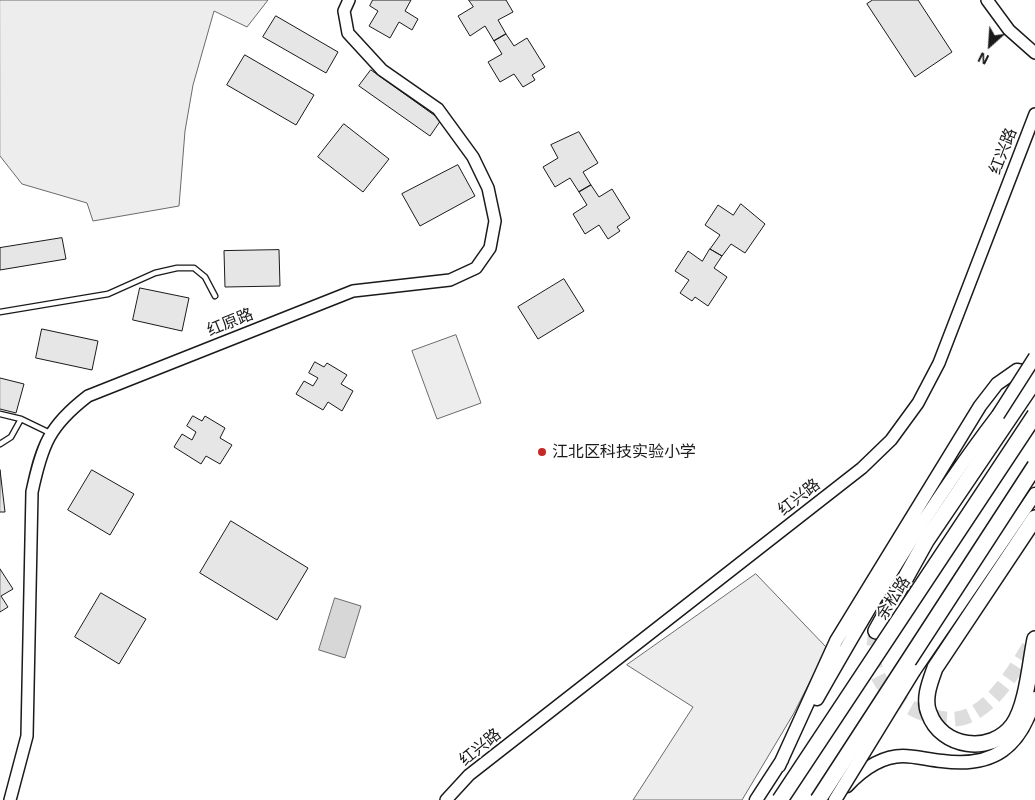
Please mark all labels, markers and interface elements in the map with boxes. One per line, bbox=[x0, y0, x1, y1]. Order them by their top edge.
north arrow bbox=[965, 20, 1015, 70]
text: N bbox=[975, 49, 991, 69]
street label: 红兴路 bbox=[985, 125, 1021, 177]
street label: 红原路 bbox=[204, 304, 256, 340]
place label: 江北区科技实验小学 bbox=[552, 442, 696, 462]
marker: 江北区科技实验小学 bbox=[536, 446, 548, 458]
street label: 红兴路 bbox=[774, 475, 824, 519]
street label: 余松路 bbox=[872, 573, 914, 623]
street label: 红兴路 bbox=[455, 724, 505, 770]

